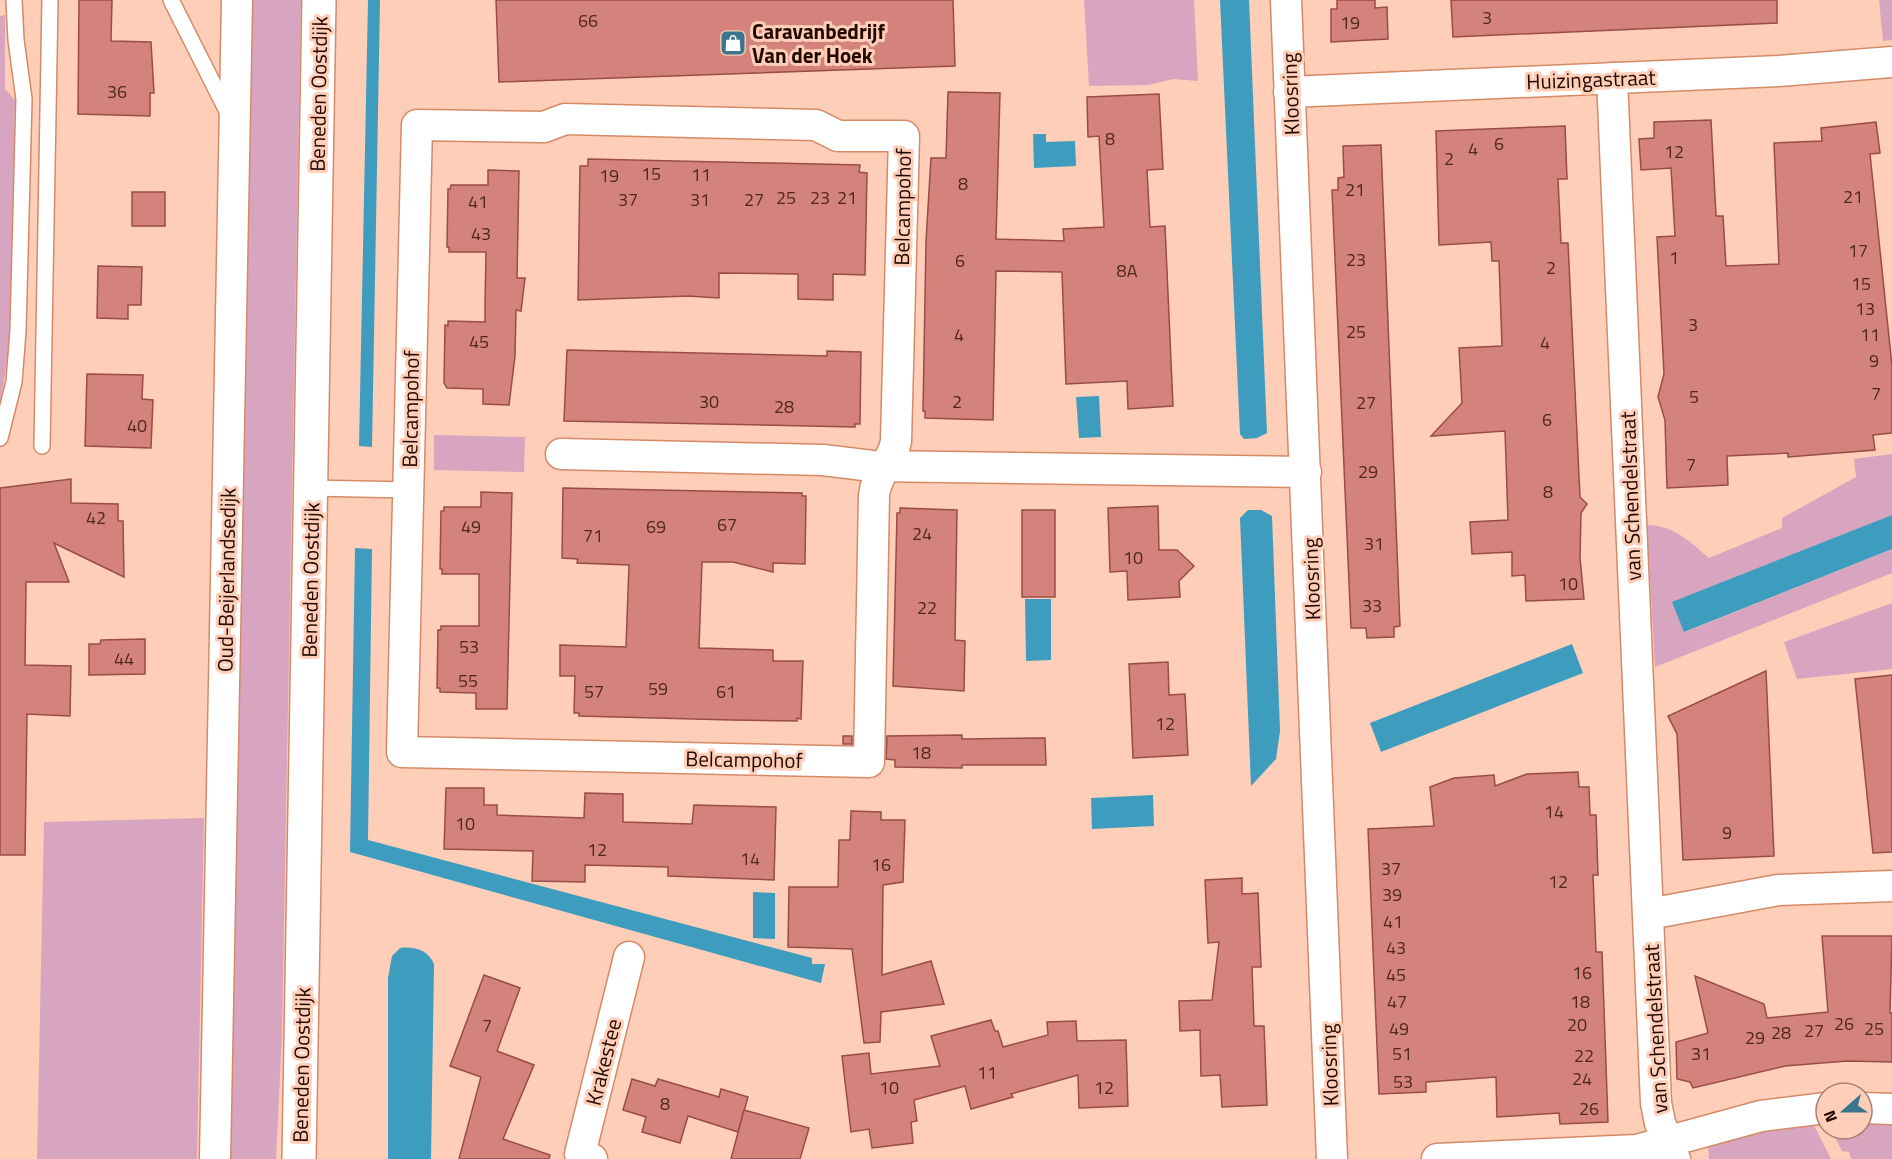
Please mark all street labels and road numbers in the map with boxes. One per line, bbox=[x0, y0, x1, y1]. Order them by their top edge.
street label: Beneden Oostdijk bbox=[301, 16, 335, 172]
street label: Kloosring bbox=[1273, 52, 1307, 136]
street label: Huizingastraat bbox=[1526, 61, 1657, 97]
street label: Belcampohof bbox=[885, 148, 919, 266]
street label: Belcampohof bbox=[393, 350, 427, 468]
street label: van Schendelstraat bbox=[1611, 410, 1649, 581]
street label: Oud-Beijerlandsedijk bbox=[208, 488, 244, 672]
street label: Beneden Oostdijk bbox=[293, 502, 327, 658]
street label: Kloosring bbox=[1294, 537, 1328, 621]
street label: Belcampohof bbox=[685, 742, 803, 776]
street label: van Schendelstraat bbox=[1635, 943, 1675, 1114]
street label: Beneden Oostdijk bbox=[284, 987, 318, 1143]
street label: Krakestee bbox=[577, 1015, 629, 1109]
street label: Kloosring bbox=[1312, 1023, 1346, 1107]

